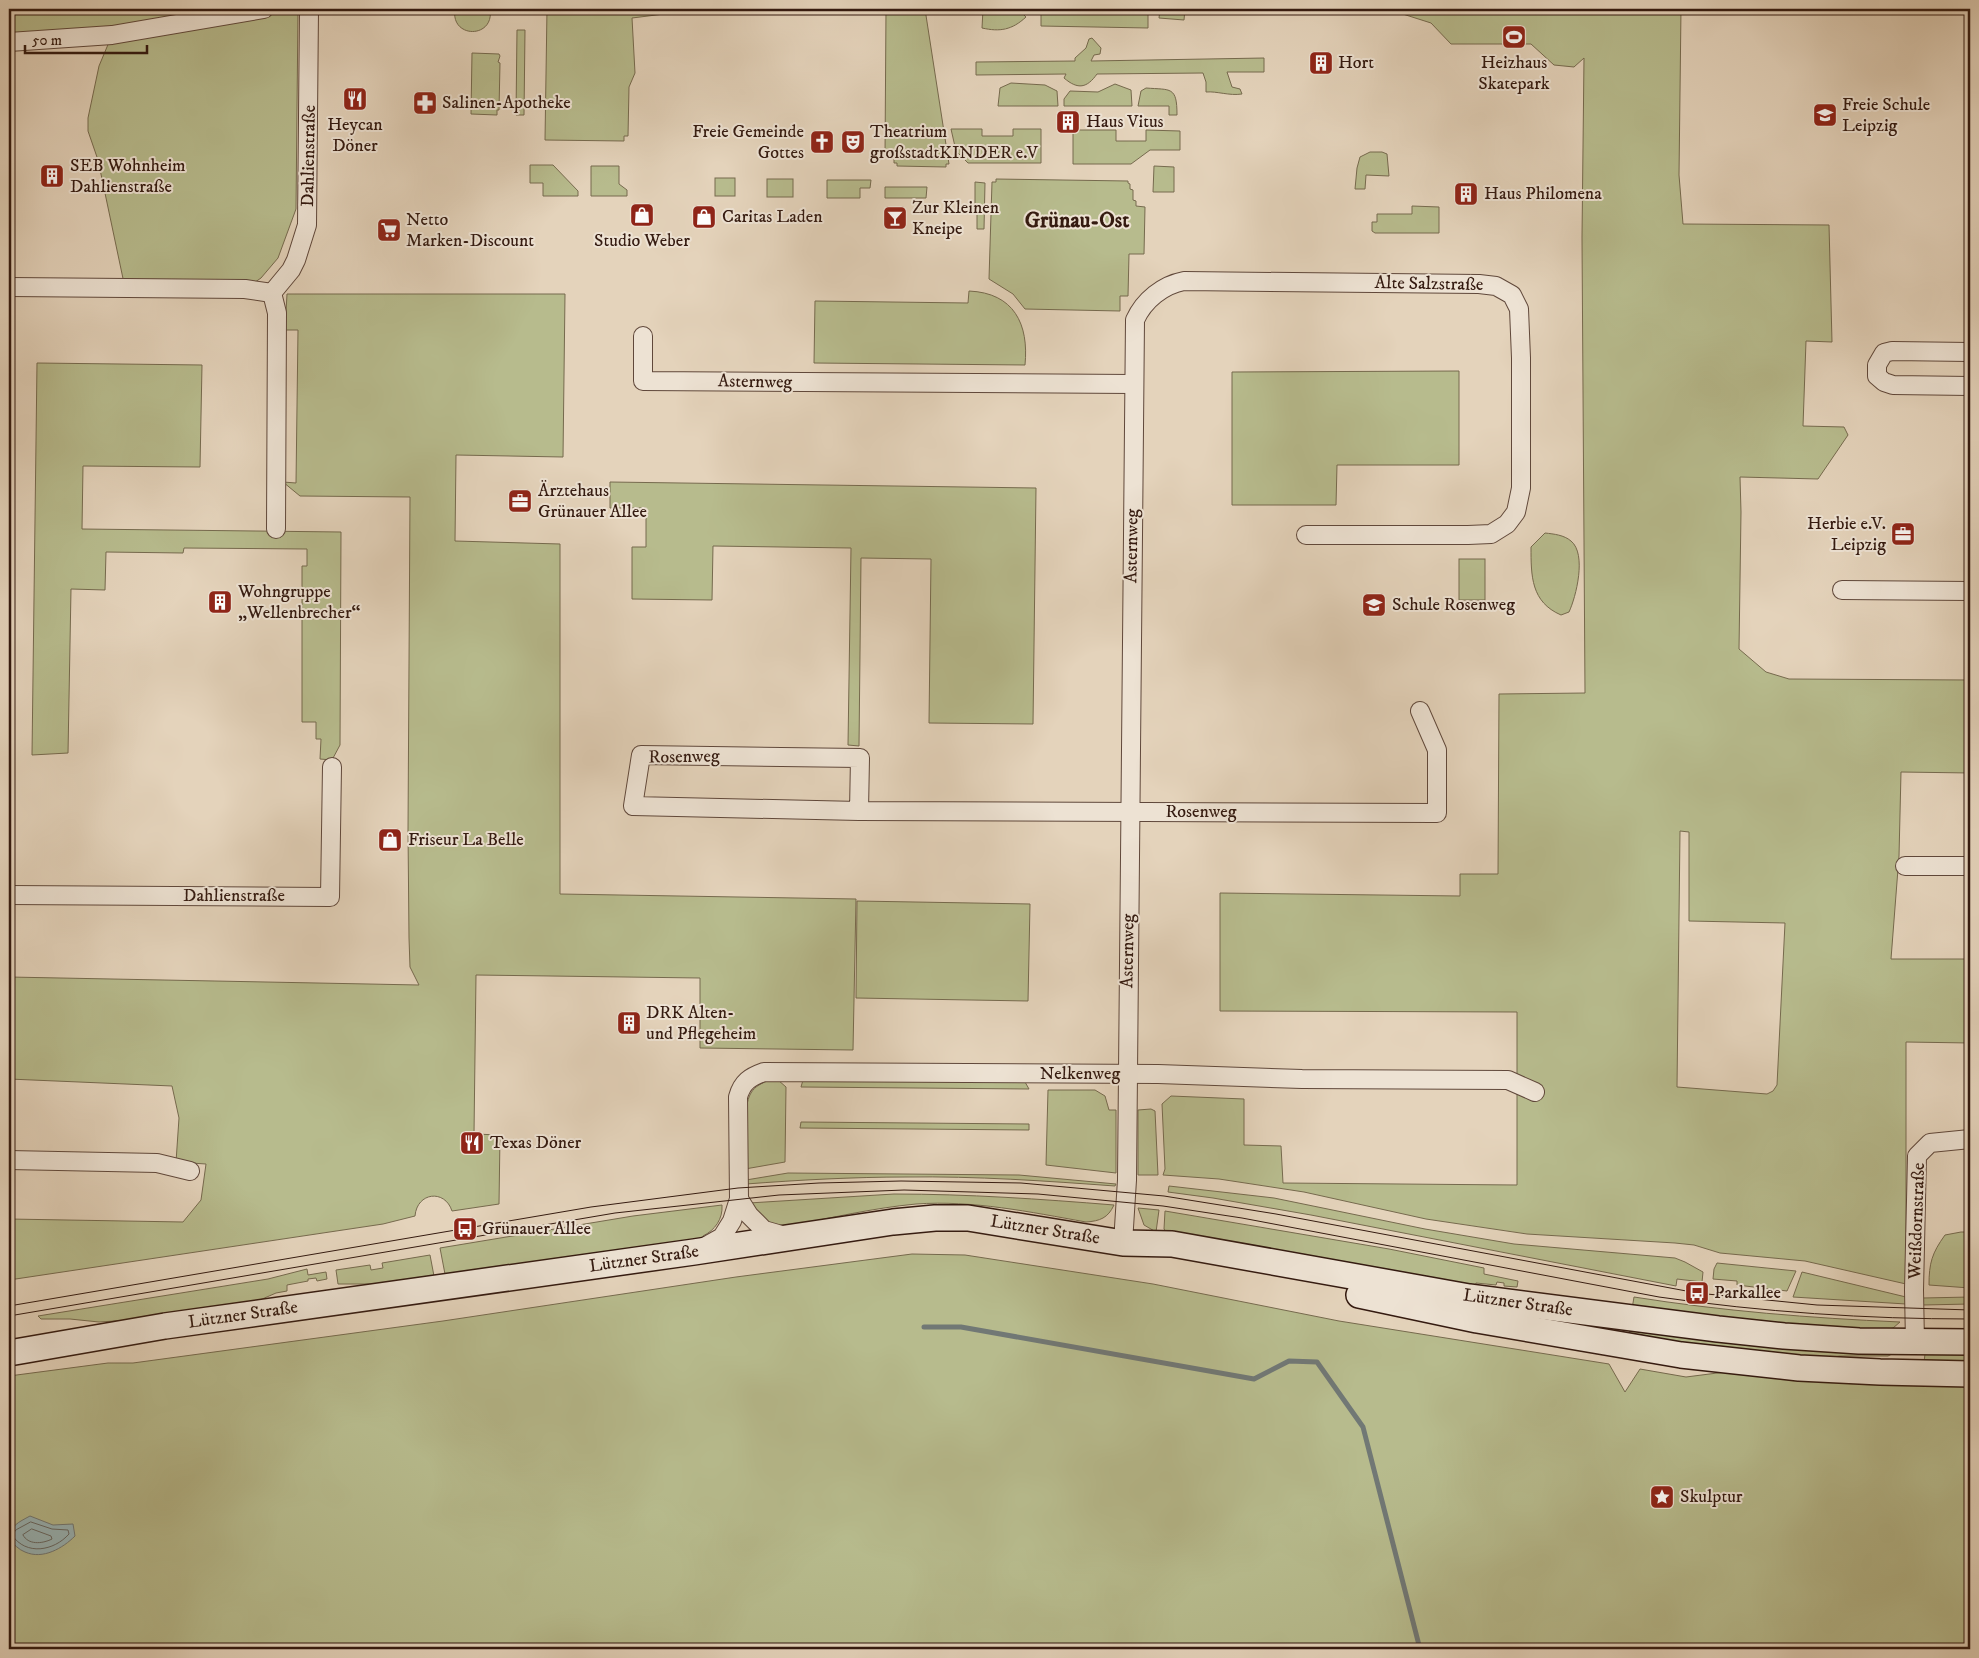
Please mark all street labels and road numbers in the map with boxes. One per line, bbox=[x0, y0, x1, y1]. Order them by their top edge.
street label: Dahlienstraße bbox=[297, 105, 321, 207]
street label: Alte Salzstraße bbox=[1375, 272, 1483, 296]
street label: Asternweg bbox=[718, 370, 793, 394]
street label: Asternweg bbox=[1120, 508, 1144, 583]
street label: Rosenweg bbox=[648, 745, 720, 769]
street label: Rosenweg bbox=[1165, 801, 1237, 823]
street label: Dahlienstraße bbox=[183, 885, 285, 907]
street label: Asternweg bbox=[1116, 913, 1140, 988]
street label: Nelkenweg bbox=[1040, 1063, 1120, 1085]
street label: Weißdornstraße bbox=[1904, 1162, 1930, 1281]
street label: Lützner Straße bbox=[989, 1210, 1101, 1250]
street label: Lützner Straße bbox=[588, 1240, 700, 1278]
street label: Lützner Straße bbox=[1462, 1284, 1574, 1322]
street label: Lützner Straße bbox=[187, 1296, 299, 1334]

